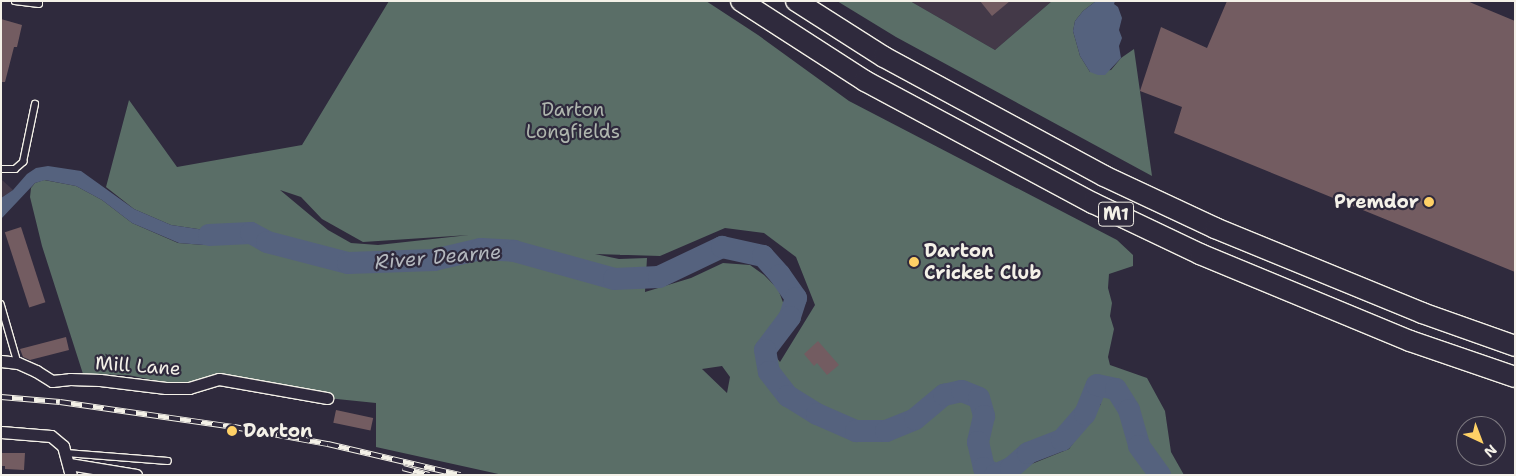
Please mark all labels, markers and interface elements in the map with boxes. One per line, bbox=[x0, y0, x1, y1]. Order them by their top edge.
park label: Darton Longfields bbox=[526, 99, 620, 143]
place label: Premdor bbox=[1334, 191, 1419, 213]
marker: Premdor bbox=[1423, 196, 1435, 208]
road number: M1 bbox=[1097, 198, 1135, 230]
water label: River Dearne bbox=[374, 240, 502, 274]
place label: Darton Cricket Club bbox=[924, 240, 1041, 284]
marker: Darton Cricket Club bbox=[908, 256, 920, 268]
street label: Mill Lane bbox=[94, 352, 182, 380]
north arrow bbox=[1456, 416, 1506, 466]
place label: Darton bbox=[243, 420, 313, 442]
marker: Darton bbox=[225, 424, 239, 438]
text: N bbox=[1480, 441, 1501, 462]

